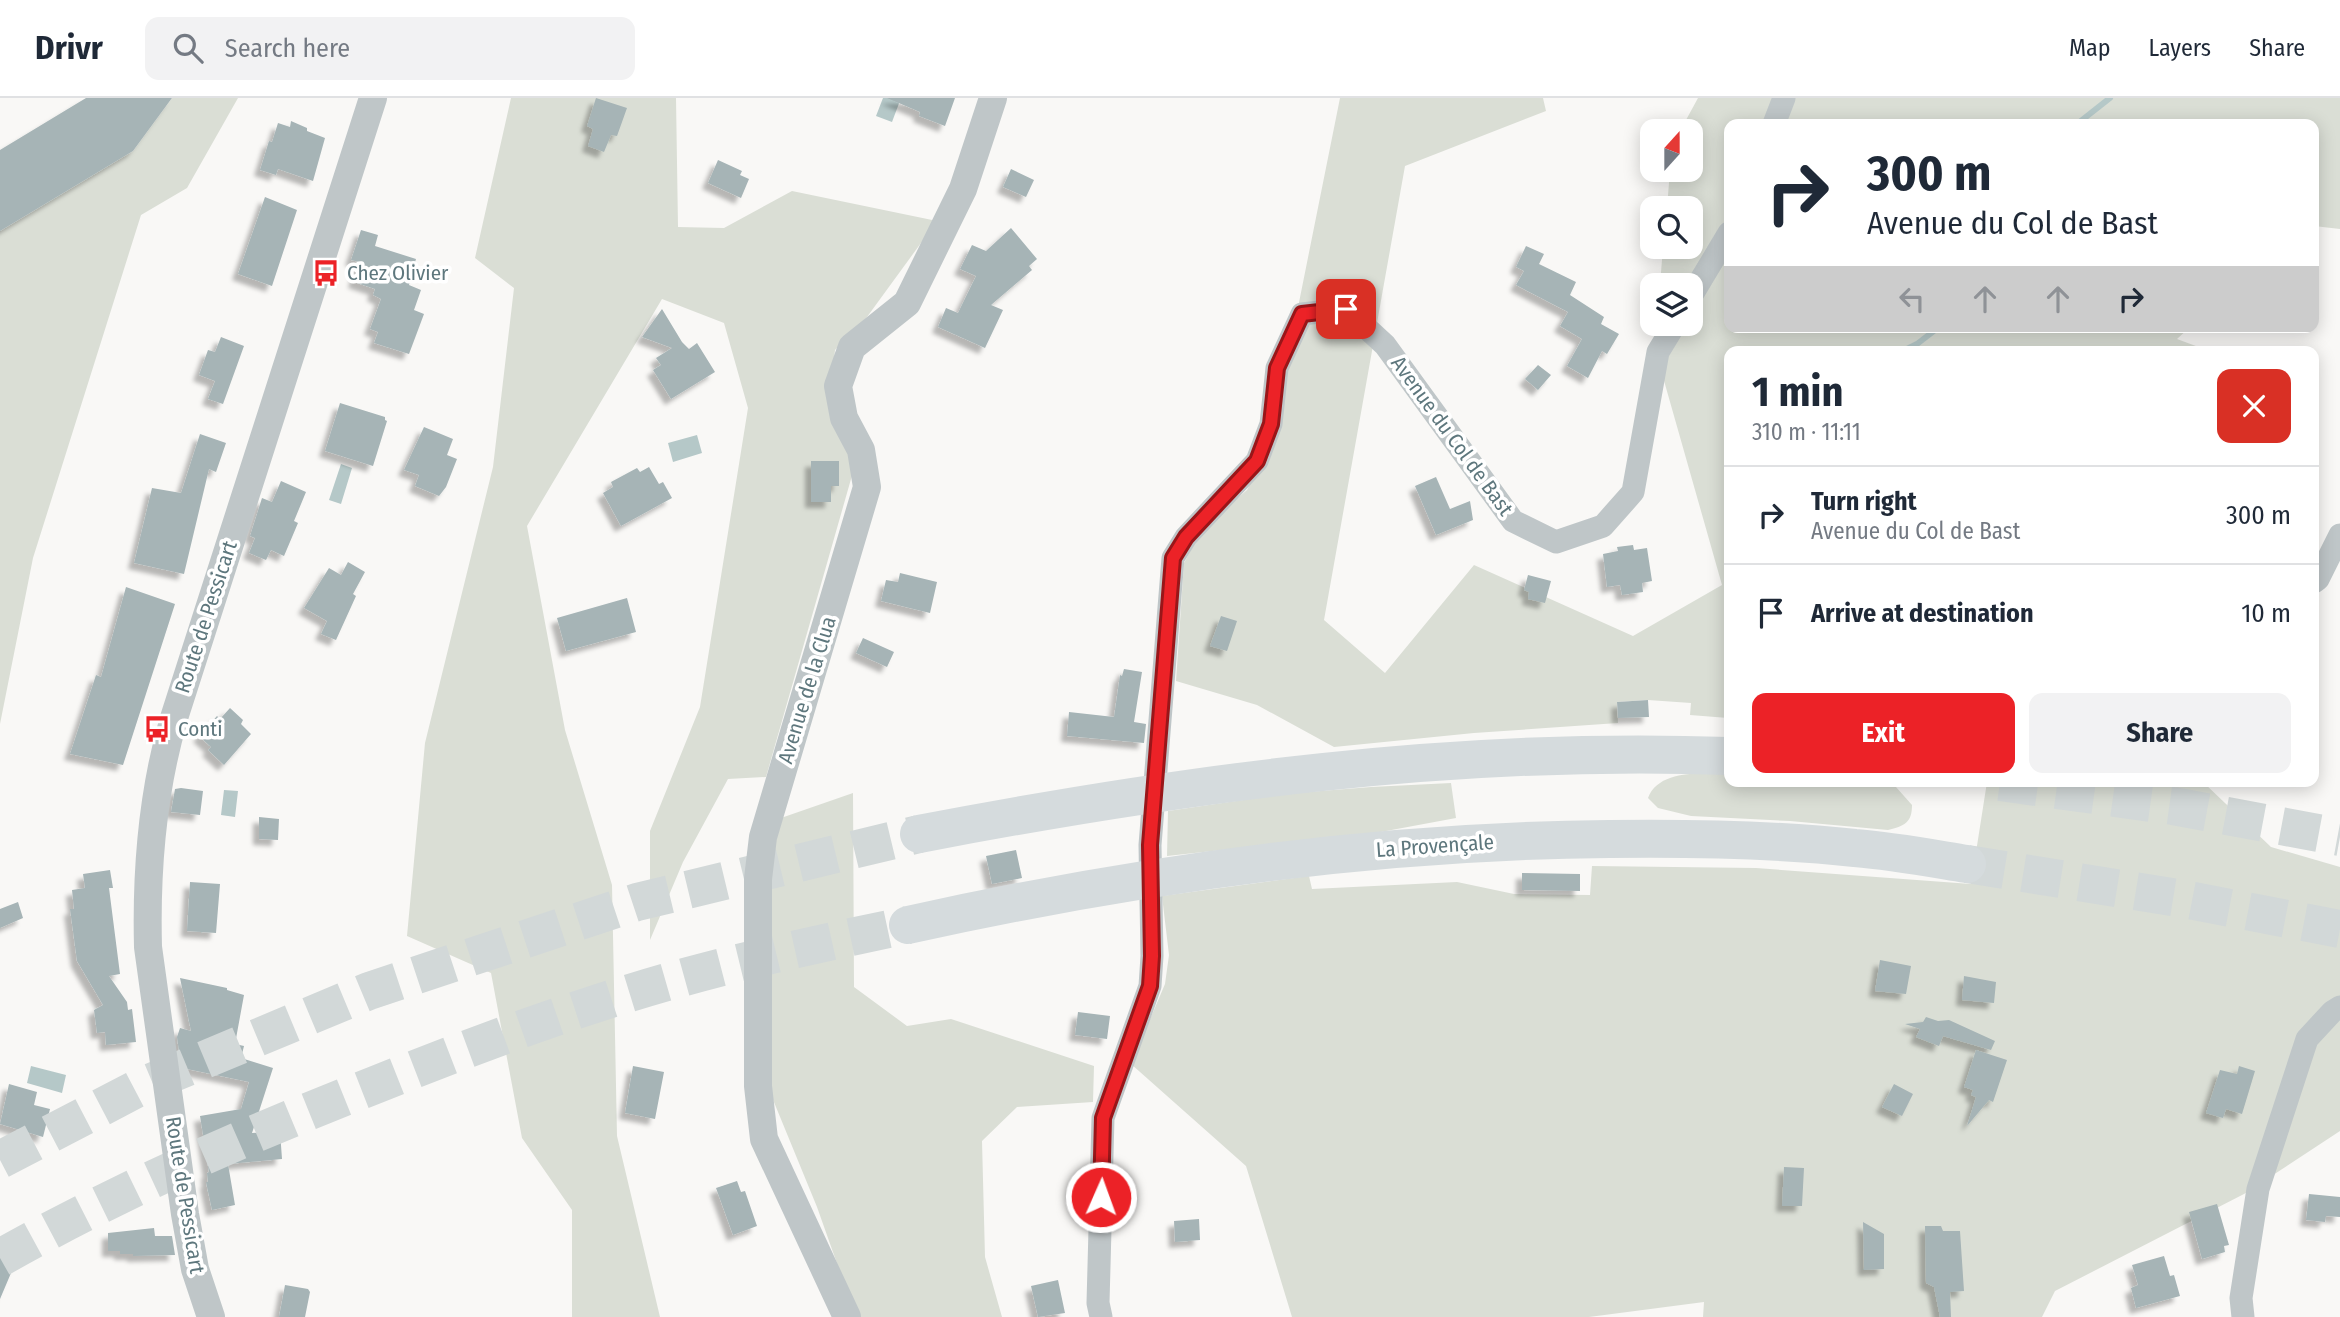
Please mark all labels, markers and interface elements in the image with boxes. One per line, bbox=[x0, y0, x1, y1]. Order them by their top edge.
search box bbox=[145, 17, 635, 80]
text: Drivr bbox=[35, 28, 103, 68]
icon: search bbox=[169, 29, 207, 67]
text: Search here bbox=[225, 33, 350, 64]
text: Map bbox=[2069, 34, 2111, 62]
text: Layers bbox=[2149, 34, 2211, 62]
text: Share bbox=[2249, 34, 2305, 62]
north arrow bbox=[1640, 119, 1703, 182]
map controls bbox=[1640, 119, 1703, 336]
text: 300 m bbox=[1867, 144, 1991, 203]
icon: right bbox=[1752, 147, 1843, 238]
button: search bbox=[1640, 196, 1703, 259]
text: Avenue du Col de Bast bbox=[1867, 204, 2158, 242]
bus stop icon: Chez Olivier bbox=[311, 258, 341, 288]
place label: Chez Olivier bbox=[347, 260, 449, 286]
button: layers bbox=[1640, 273, 1703, 336]
pin bbox=[1316, 279, 1376, 339]
icon: left bbox=[1893, 280, 1931, 318]
icon: ahead bbox=[1966, 280, 2004, 318]
icon: ahead bbox=[2039, 280, 2077, 318]
icon: right bbox=[2112, 280, 2150, 318]
icon: arrive bbox=[1327, 290, 1365, 328]
street label: Avenue du Col de Bast bbox=[1385, 351, 1519, 521]
text: 1 min bbox=[1752, 367, 1843, 417]
button: close bbox=[2217, 369, 2291, 443]
text: 310 m · 11:11 bbox=[1752, 418, 1861, 446]
text: Turn right bbox=[1811, 486, 1917, 517]
icon: right bbox=[1752, 496, 1790, 534]
text: 300 m bbox=[2226, 500, 2291, 531]
text: Avenue du Col de Bast bbox=[1811, 517, 2020, 545]
street label: Route de Pessicart bbox=[169, 537, 243, 696]
icon: arrive bbox=[1752, 594, 1790, 632]
text: Arrive at destination bbox=[1811, 598, 2034, 629]
text: 10 m bbox=[2241, 598, 2291, 629]
street label: Avenue de la Clua bbox=[772, 613, 842, 767]
button: Exit bbox=[1752, 693, 2015, 773]
button: Share bbox=[2029, 693, 2291, 773]
bus stop icon: Conti bbox=[142, 714, 172, 744]
place label: Conti bbox=[178, 716, 223, 742]
street label: La Provençale bbox=[1375, 829, 1495, 863]
street label: Route de Pessicart bbox=[160, 1115, 210, 1275]
position arrow bbox=[1064, 1160, 1138, 1234]

